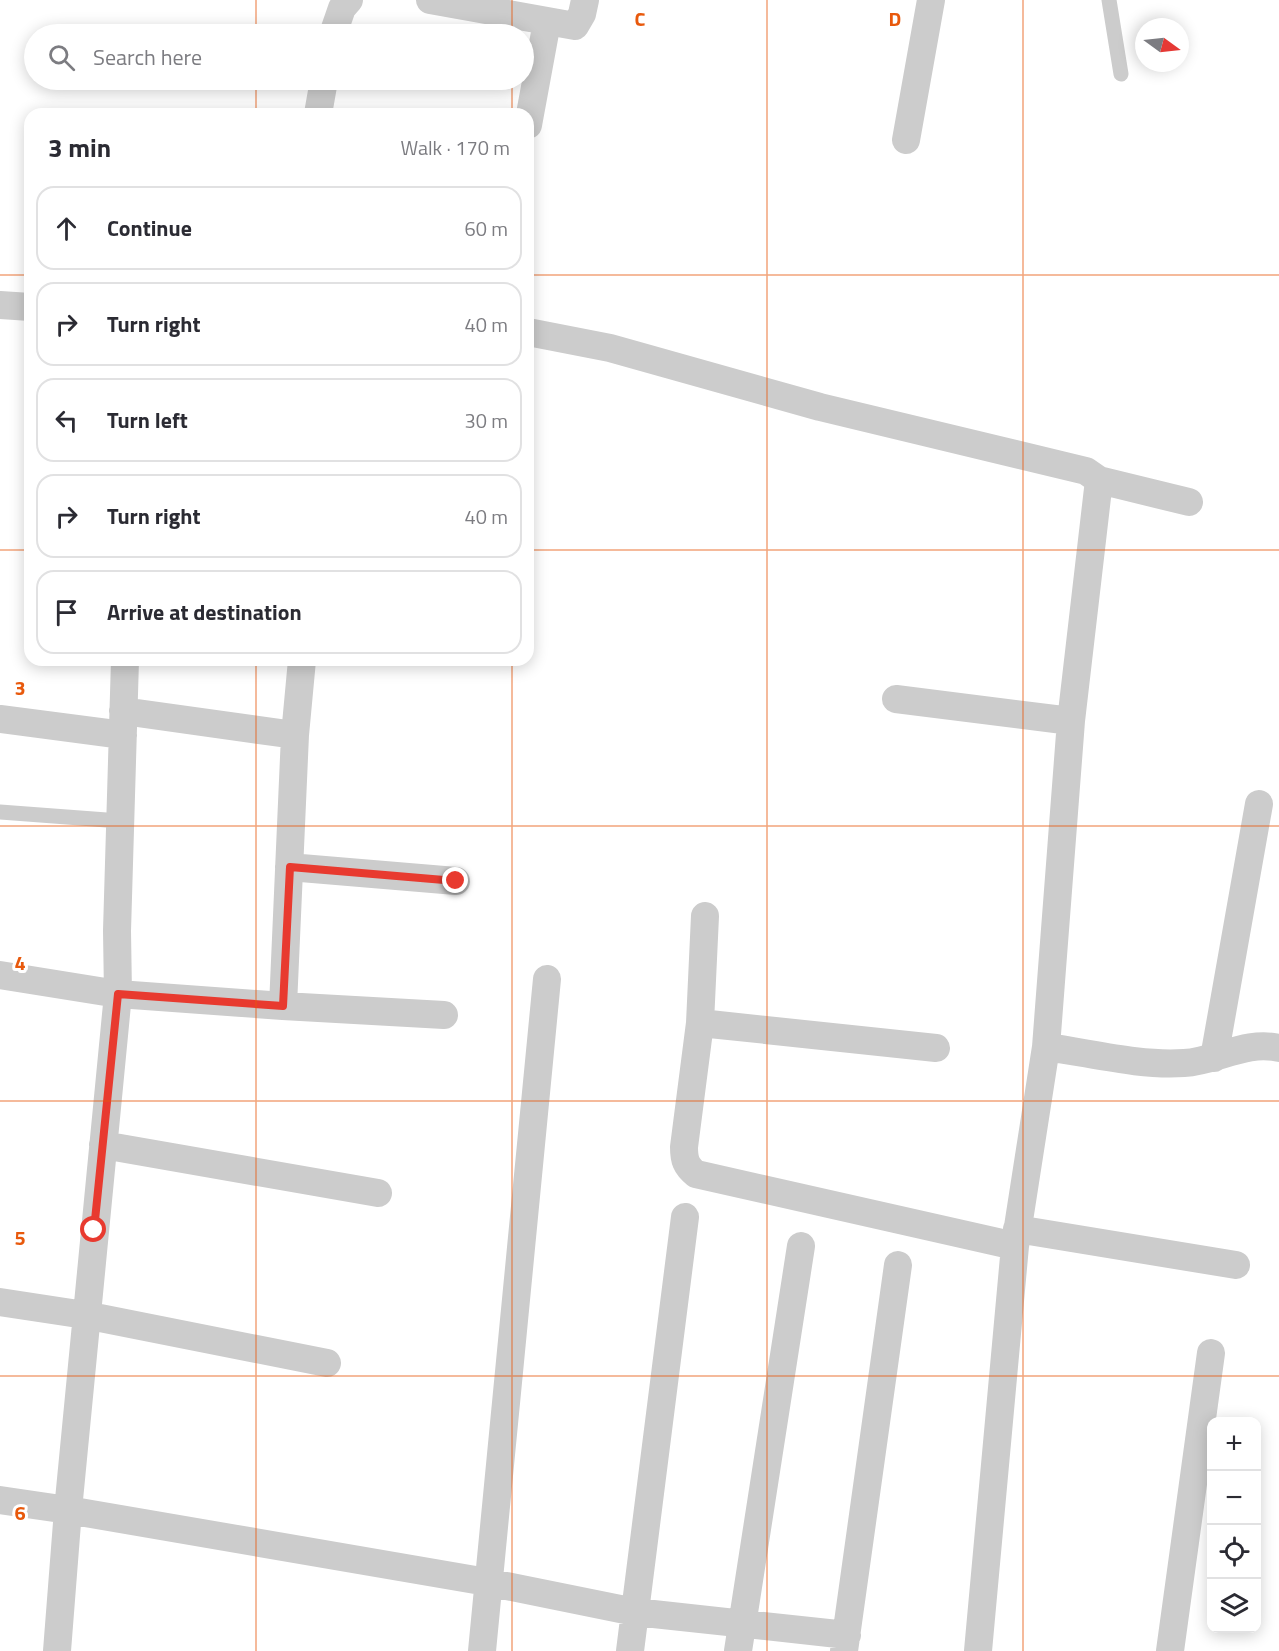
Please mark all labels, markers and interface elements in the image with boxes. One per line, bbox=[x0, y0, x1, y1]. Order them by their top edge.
text: C bbox=[635, 3, 646, 34]
text: D bbox=[889, 3, 901, 34]
north arrow bbox=[1135, 18, 1189, 72]
search box bbox=[24, 24, 534, 90]
text: Search here bbox=[93, 40, 202, 74]
icon: search bbox=[45, 41, 78, 74]
text: 3 min bbox=[48, 128, 111, 167]
text: Walk · 170 m bbox=[401, 132, 510, 163]
text: Continue bbox=[107, 211, 192, 245]
icon: ahead bbox=[50, 212, 83, 245]
text: 60 m bbox=[464, 213, 508, 244]
text: Turn right bbox=[107, 307, 201, 341]
icon: right bbox=[50, 308, 83, 341]
text: 40 m bbox=[464, 309, 508, 340]
text: Turn left bbox=[107, 403, 188, 437]
icon: left bbox=[50, 404, 83, 437]
text: 30 m bbox=[464, 405, 508, 436]
text: Turn right bbox=[107, 499, 201, 533]
icon: right bbox=[50, 500, 83, 533]
text: 40 m bbox=[464, 501, 508, 532]
text: Arrive at destination bbox=[107, 595, 302, 629]
icon: arrive bbox=[50, 596, 83, 629]
text: 3 bbox=[14, 672, 26, 703]
route end bbox=[442, 867, 468, 893]
text: 4 bbox=[14, 947, 26, 978]
route start bbox=[80, 1216, 106, 1242]
text: 5 bbox=[14, 1222, 26, 1253]
map controls bbox=[1207, 1417, 1261, 1633]
button: + bbox=[1207, 1417, 1261, 1471]
button: − bbox=[1207, 1471, 1261, 1525]
text: 6 bbox=[14, 1497, 26, 1528]
button: locate bbox=[1207, 1525, 1261, 1579]
button: layers bbox=[1207, 1579, 1261, 1633]

